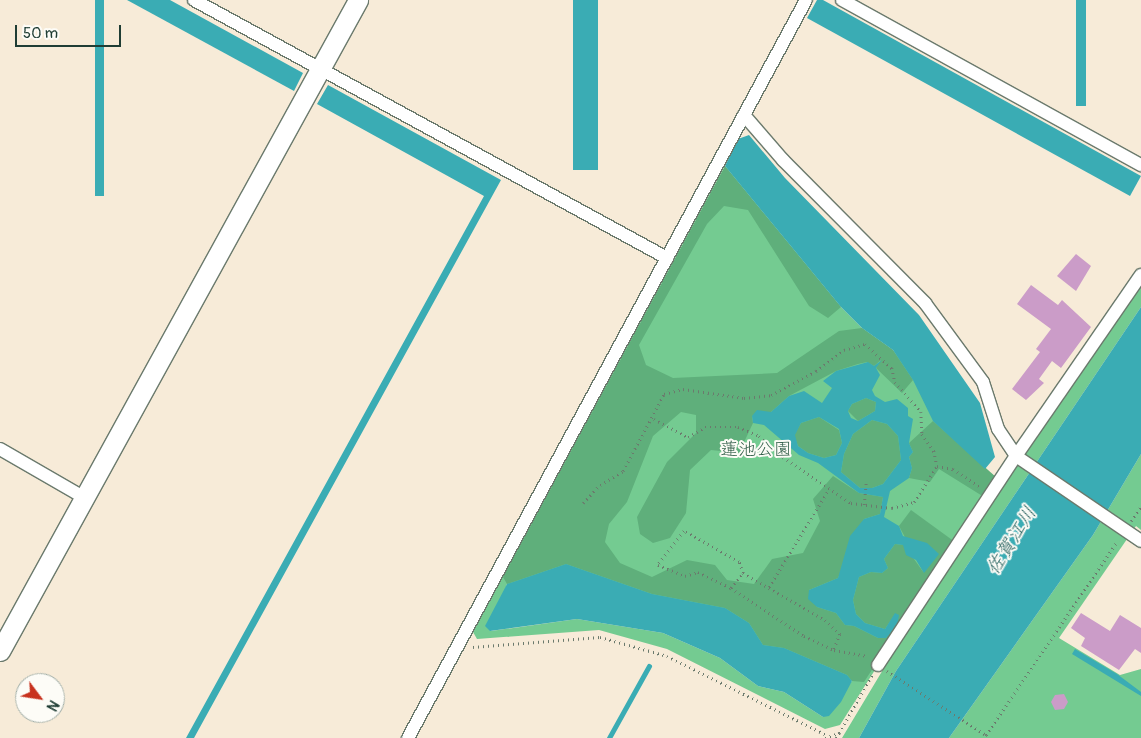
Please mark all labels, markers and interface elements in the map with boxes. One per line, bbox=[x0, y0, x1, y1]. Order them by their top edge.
scale bar bbox=[18, 15, 124, 47]
text: 50 m bbox=[23, 24, 58, 43]
park label: 蓮池公園 bbox=[720, 439, 792, 461]
water label: 佐賀江川 bbox=[982, 503, 1042, 579]
north arrow bbox=[15, 673, 65, 723]
text: N bbox=[43, 697, 62, 714]

